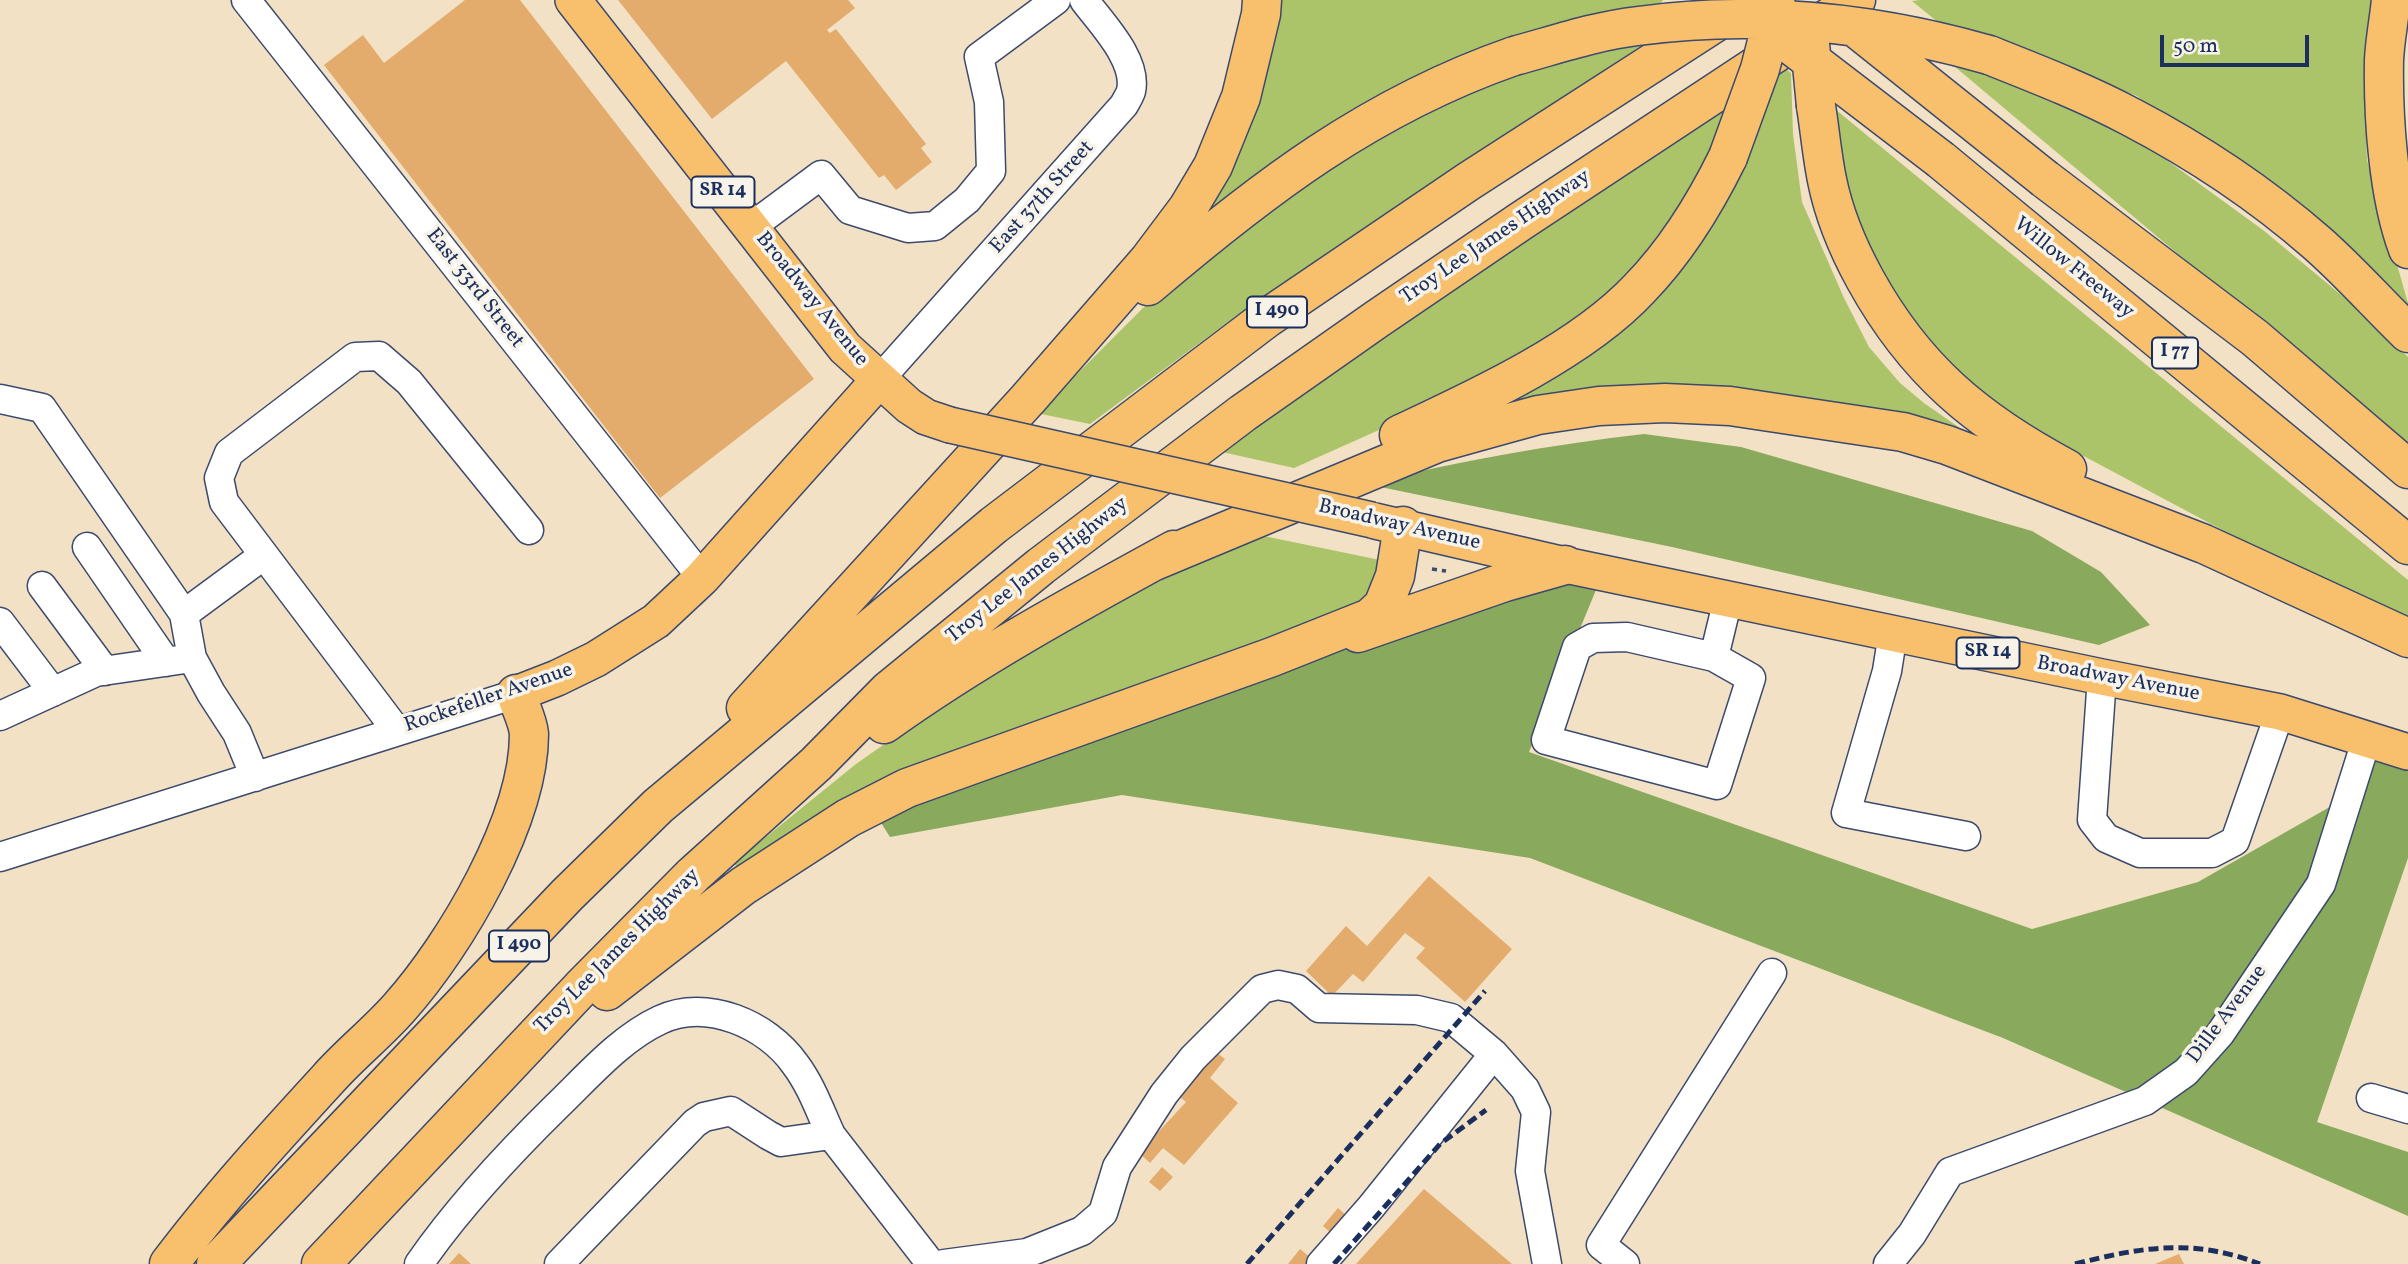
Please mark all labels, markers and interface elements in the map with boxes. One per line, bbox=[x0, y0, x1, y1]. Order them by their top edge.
scale bar bbox=[2163, 21, 2312, 65]
text: 50 m bbox=[2173, 32, 2218, 61]
street label: East 37th Street bbox=[986, 136, 1100, 260]
street label: Troy Lee James Highway bbox=[1396, 165, 1596, 311]
road number: SR 14 bbox=[692, 176, 754, 208]
street label: Willow Freeway bbox=[2008, 213, 2138, 325]
street label: East 33rd Street bbox=[419, 224, 529, 354]
street label: Broadway Avenue bbox=[749, 228, 873, 372]
road number: I 490 bbox=[1247, 296, 1307, 328]
road number: I 77 bbox=[2152, 338, 2198, 368]
street label: Troy Lee James Highway bbox=[942, 492, 1134, 650]
street label: Broadway Avenue bbox=[1315, 495, 1483, 557]
road number: SR 14 bbox=[1956, 638, 2020, 668]
street label: Broadway Avenue bbox=[2034, 652, 2202, 708]
street label: Rockefeller Avenue bbox=[402, 658, 576, 740]
street label: Troy Lee James Highway bbox=[530, 864, 706, 1040]
road number: I 490 bbox=[489, 930, 549, 962]
street label: Dille Avenue bbox=[2183, 961, 2273, 1069]

